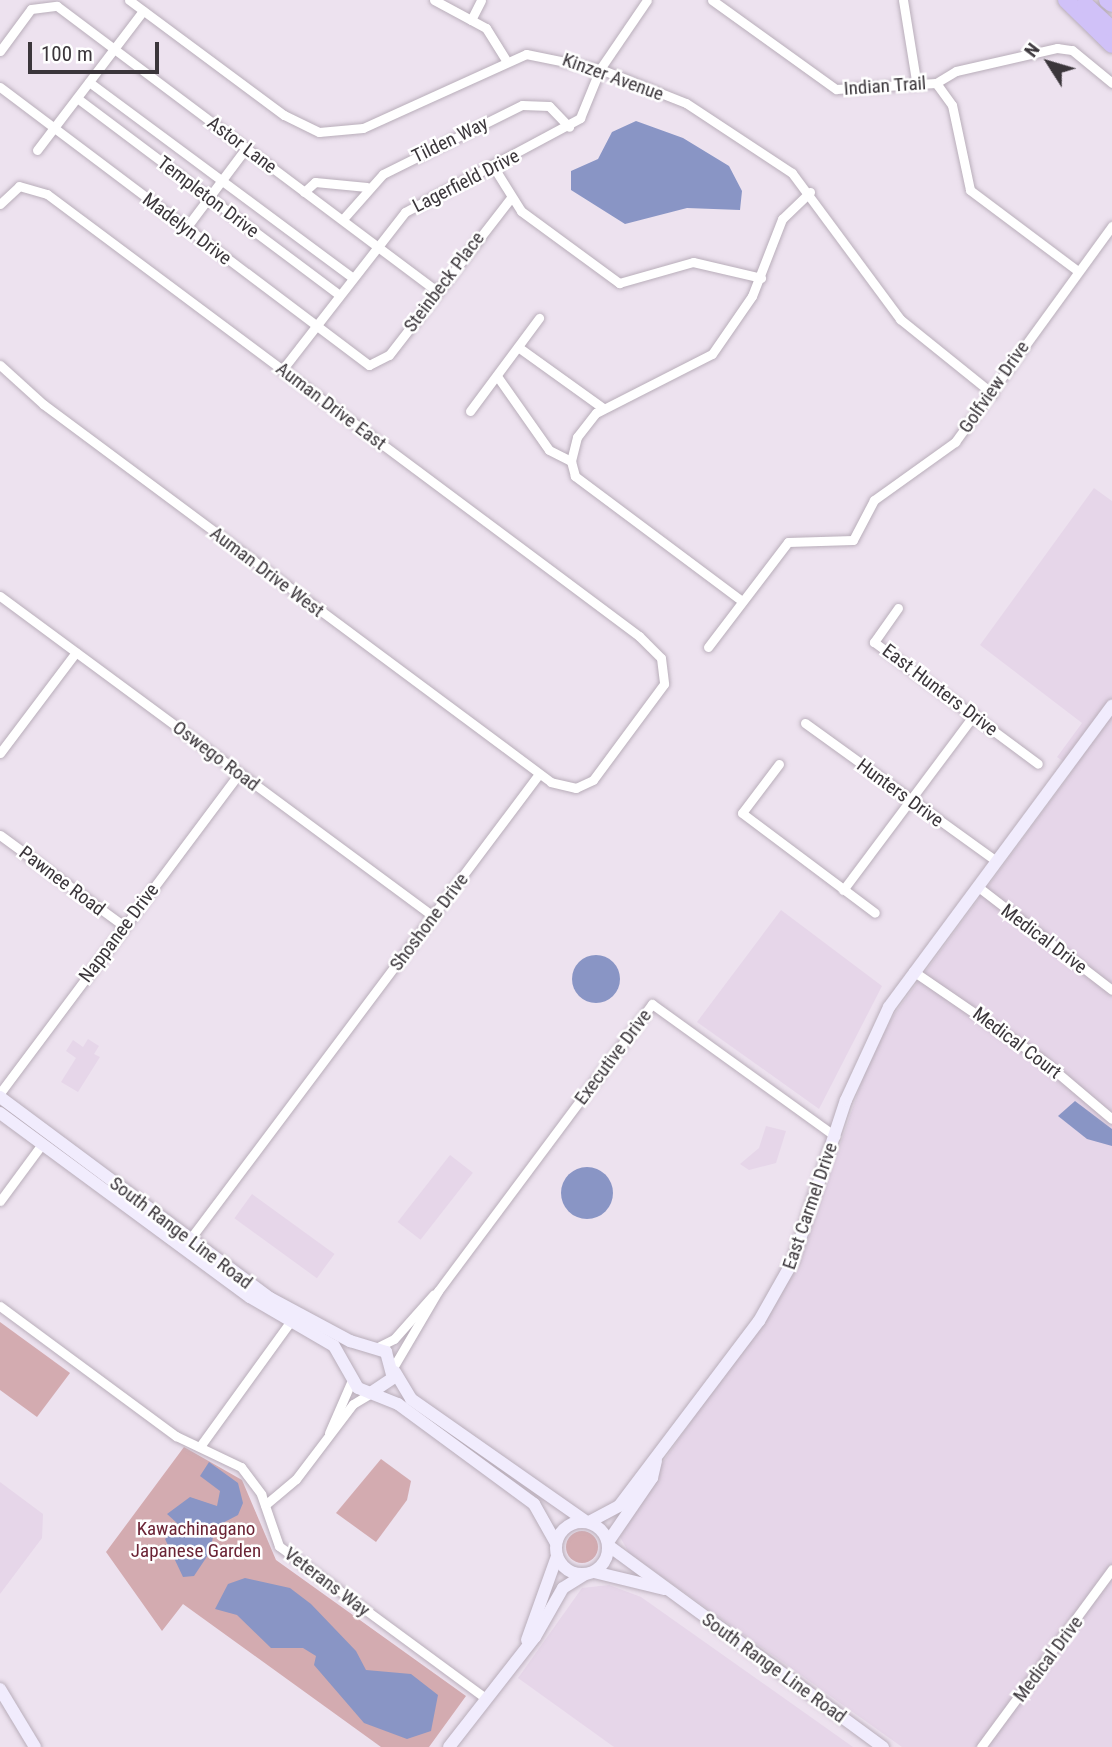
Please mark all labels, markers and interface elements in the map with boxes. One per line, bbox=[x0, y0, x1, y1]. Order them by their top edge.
scale bar bbox=[32, 28, 163, 72]
north arrow bbox=[1014, 28, 1084, 98]
text: N bbox=[1019, 38, 1045, 62]
text: 100 m bbox=[41, 42, 93, 66]
street label: Kinzer Avenue bbox=[559, 48, 667, 106]
street label: Indian Trail bbox=[843, 72, 927, 100]
street label: Astor Lane bbox=[203, 112, 281, 178]
street label: Tilden Way bbox=[408, 112, 492, 168]
street label: Lagerfield Drive bbox=[409, 144, 523, 218]
street label: Templeton Drive bbox=[153, 151, 263, 243]
street label: Madelyn Drive bbox=[138, 188, 236, 270]
street label: Steinbeck Place bbox=[399, 227, 489, 337]
street label: Golfview Drive bbox=[954, 337, 1034, 437]
street label: Auman Drive East bbox=[271, 357, 391, 455]
street label: Auman Drive West bbox=[206, 522, 328, 622]
street label: East Hunters Drive bbox=[878, 639, 1002, 741]
street label: Oswego Road bbox=[168, 716, 264, 796]
street label: Hunters Drive bbox=[852, 754, 948, 832]
street label: Pawnee Road bbox=[15, 841, 109, 921]
street label: Shoshone Drive bbox=[385, 869, 473, 975]
street label: Nappanee Drive bbox=[74, 879, 164, 987]
street label: Medical Drive bbox=[997, 899, 1091, 979]
street label: Medical Court bbox=[968, 1002, 1066, 1084]
street label: Executive Drive bbox=[570, 1005, 656, 1109]
street label: East Carmel Drive bbox=[778, 1140, 842, 1272]
street label: South Range Line Road bbox=[105, 1172, 257, 1294]
park label: Kawachinagano Japanese Garden bbox=[131, 1518, 261, 1562]
street label: Veterans Way bbox=[280, 1542, 374, 1622]
street label: South Range Line Road bbox=[697, 1608, 851, 1728]
street label: Medical Drive bbox=[1008, 1612, 1088, 1706]

